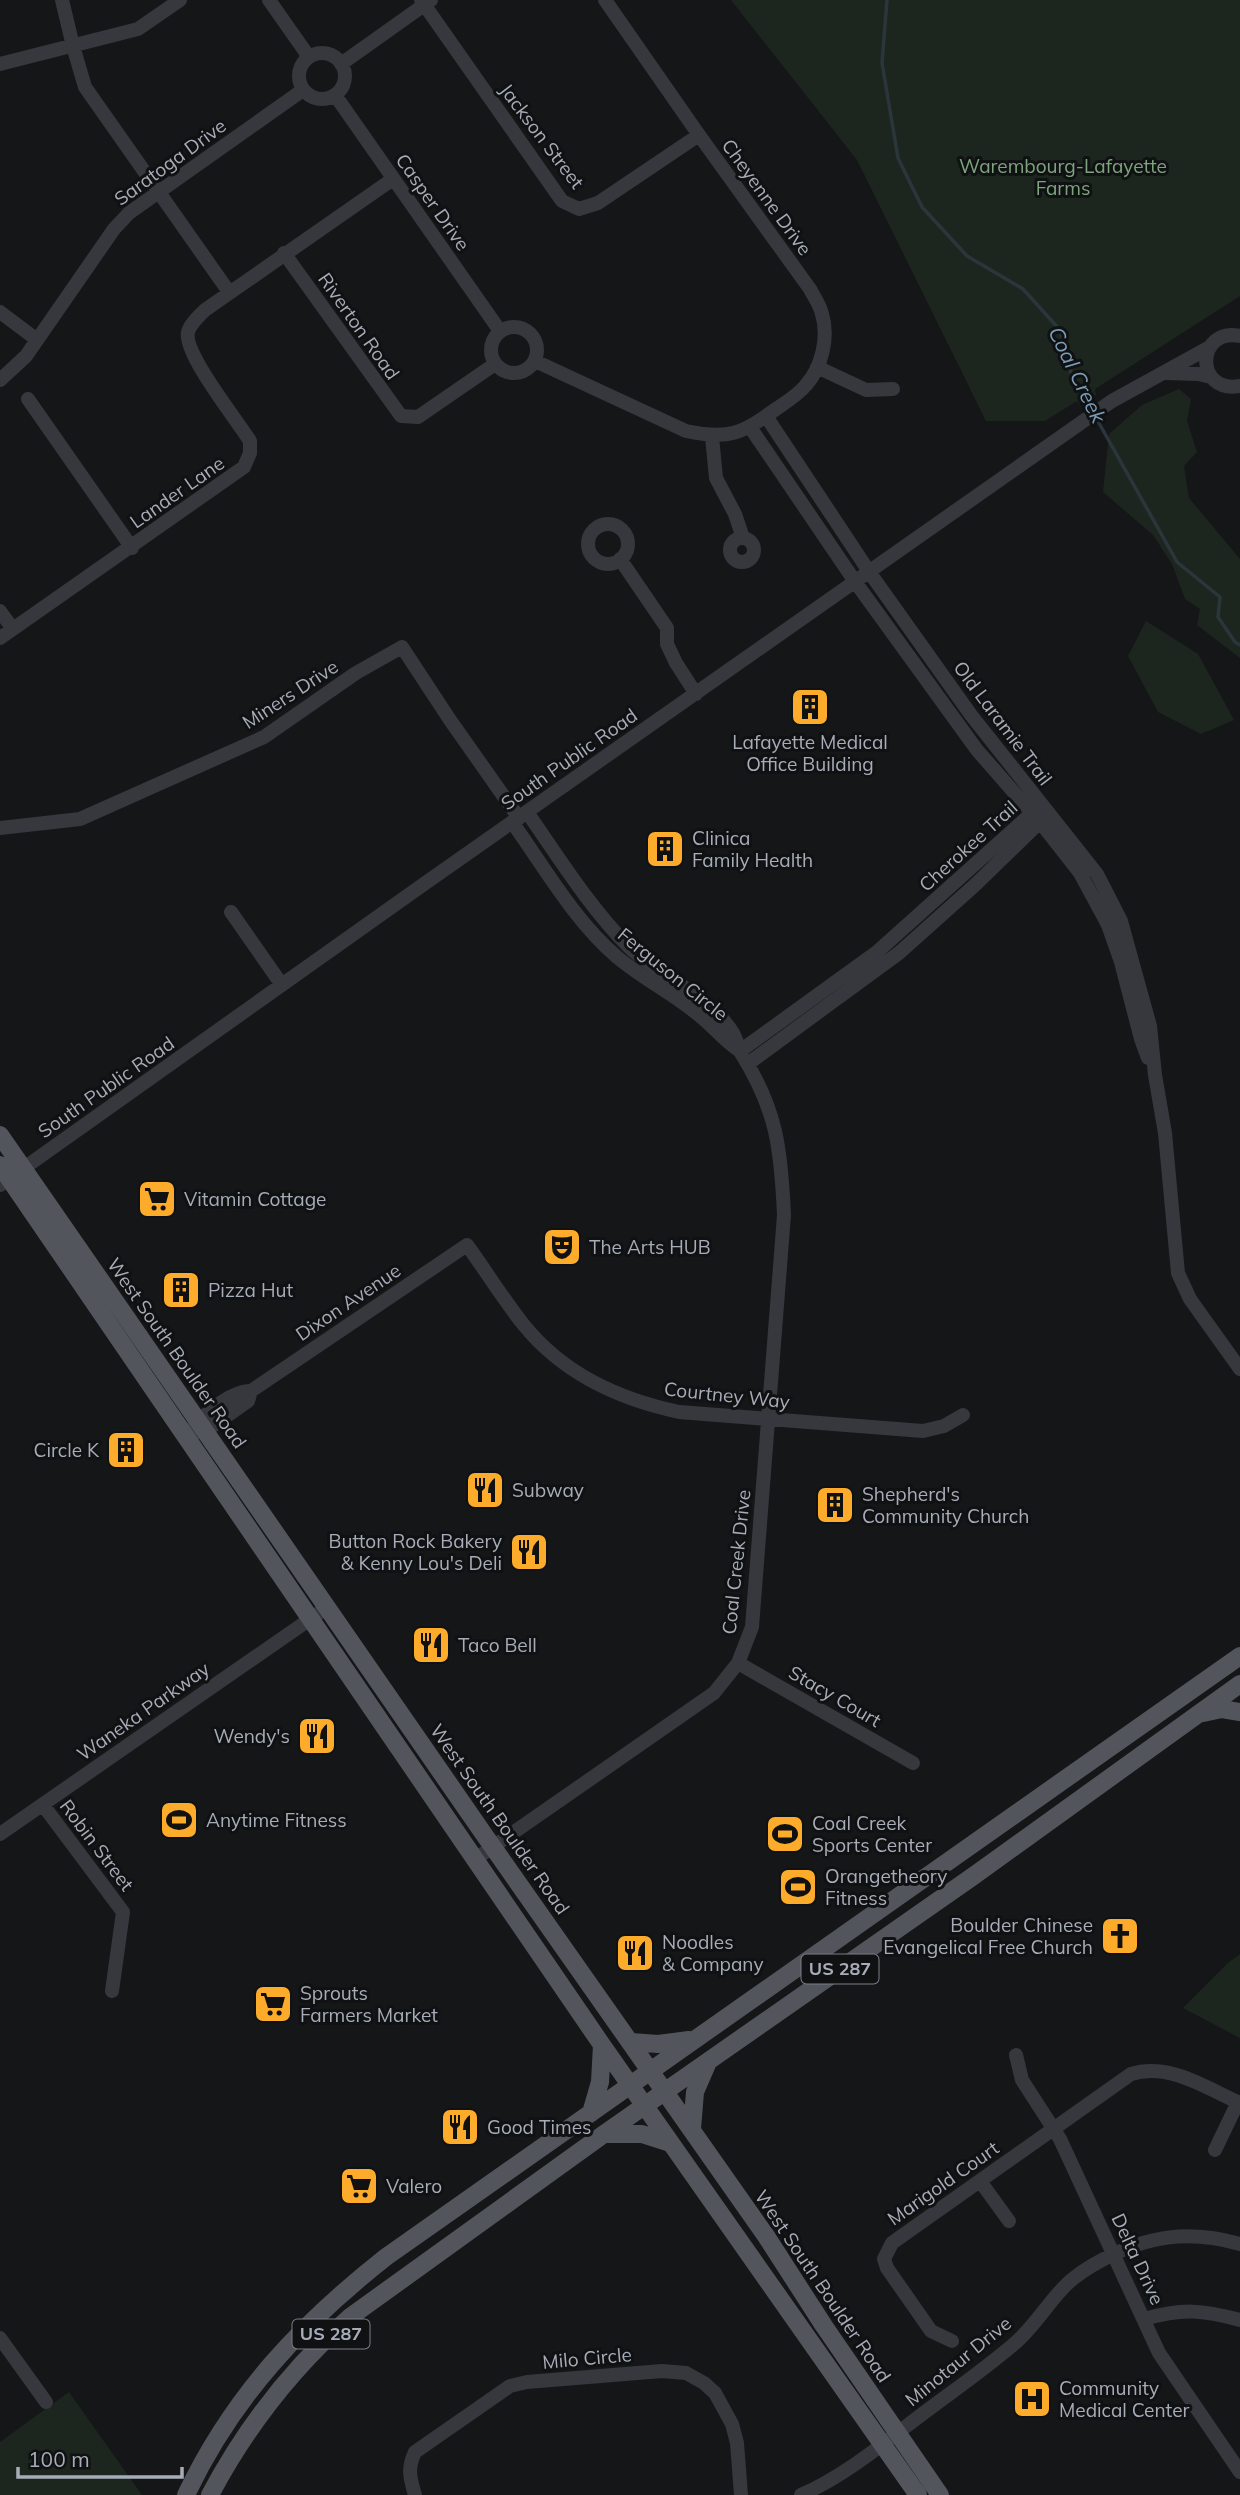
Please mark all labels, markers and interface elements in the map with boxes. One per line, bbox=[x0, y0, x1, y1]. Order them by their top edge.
street label: Jackson Street bbox=[495, 79, 590, 194]
street label: Saratoga Drive bbox=[109, 113, 231, 211]
street label: Cheyenne Drive bbox=[717, 134, 817, 260]
street label: Casper Drive bbox=[391, 149, 475, 255]
park label: Warembourg-Lafayette Farms bbox=[959, 154, 1167, 200]
street label: Riverton Road bbox=[313, 268, 405, 384]
water label: Coal Creek bbox=[1043, 322, 1113, 428]
street label: Lander Lane bbox=[125, 451, 229, 533]
street label: Miners Drive bbox=[238, 654, 342, 734]
street label: Old Laramie Trail bbox=[948, 656, 1058, 790]
building icon: Lafayette Medical Office Building bbox=[789, 686, 831, 728]
street label: South Public Road bbox=[496, 703, 642, 815]
place label: Lafayette Medical Office Building bbox=[732, 730, 888, 776]
street label: Cherokee Trail bbox=[914, 795, 1022, 897]
place label: Clinica Family Health bbox=[692, 826, 813, 872]
building icon: Clinica Family Health bbox=[644, 828, 686, 870]
street label: Ferguson Circle bbox=[613, 922, 733, 1026]
street label: South Public Road bbox=[33, 1031, 179, 1143]
supermarket icon: Vitamin Cottage bbox=[136, 1178, 178, 1220]
place label: Vitamin Cottage bbox=[184, 1187, 326, 1211]
theatre icon: The Arts HUB bbox=[541, 1226, 583, 1268]
place label: The Arts HUB bbox=[589, 1235, 711, 1259]
street label: West South Boulder Road bbox=[102, 1253, 252, 1453]
street label: Dixon Avenue bbox=[291, 1258, 405, 1346]
building icon: Pizza Hut bbox=[160, 1269, 202, 1311]
place label: Pizza Hut bbox=[208, 1278, 293, 1302]
street label: Courtney Way bbox=[663, 1376, 791, 1414]
building icon: Circle K bbox=[105, 1429, 147, 1471]
place label: Circle K bbox=[33, 1438, 100, 1462]
restaurant icon: Subway bbox=[464, 1469, 506, 1511]
place label: Subway bbox=[512, 1478, 584, 1502]
place label: Shepherd's Community Church bbox=[862, 1482, 1029, 1528]
building icon: Shepherd's Community Church bbox=[814, 1484, 856, 1526]
street label: Coal Creek Drive bbox=[716, 1489, 756, 1635]
place label: Button Rock Bakery & Kenny Lou's Deli bbox=[329, 1529, 502, 1575]
restaurant icon: Button Rock Bakery & Kenny Lou's Deli bbox=[508, 1531, 550, 1573]
restaurant icon: Taco Bell bbox=[410, 1624, 452, 1666]
place label: Taco Bell bbox=[458, 1633, 537, 1657]
street label: Waneka Parkway bbox=[72, 1656, 214, 1766]
street label: Stacy Court bbox=[785, 1660, 886, 1732]
restaurant icon: Wendy's bbox=[296, 1715, 338, 1757]
street label: West South Boulder Road bbox=[425, 1719, 575, 1919]
place label: Wendy's bbox=[213, 1724, 290, 1748]
street label: Robin Street bbox=[55, 1795, 139, 1896]
sports icon: Anytime Fitness bbox=[158, 1799, 200, 1841]
place label: Anytime Fitness bbox=[206, 1808, 347, 1832]
place label: Coal Creek Sports Center bbox=[812, 1811, 932, 1857]
sports icon: Coal Creek Sports Center bbox=[764, 1813, 806, 1855]
place label: Orangetheory Fitness bbox=[825, 1864, 947, 1910]
sports icon: Orangetheory Fitness bbox=[777, 1866, 819, 1908]
place label: Boulder Chinese Evangelical Free Church bbox=[883, 1913, 1093, 1959]
church icon: Boulder Chinese Evangelical Free Church bbox=[1099, 1915, 1141, 1957]
place label: Noodles & Company bbox=[662, 1930, 764, 1976]
restaurant icon: Noodles & Company bbox=[614, 1932, 656, 1974]
road number: US 287 bbox=[802, 1954, 878, 1983]
place label: Sprouts Farmers Market bbox=[300, 1981, 438, 2027]
supermarket icon: Sprouts Farmers Market bbox=[252, 1983, 294, 2025]
restaurant icon: Good Times bbox=[439, 2106, 481, 2148]
place label: Good Times bbox=[487, 2115, 591, 2139]
street label: Marigold Court bbox=[883, 2136, 1004, 2230]
supermarket icon: Valero bbox=[338, 2165, 380, 2207]
place label: Valero bbox=[386, 2174, 442, 2198]
street label: West South Boulder Road bbox=[750, 2185, 896, 2387]
street label: Delta Drive bbox=[1106, 2210, 1170, 2308]
street label: Minotaur Drive bbox=[900, 2311, 1016, 2411]
road number: US 287 bbox=[292, 2320, 370, 2348]
street label: Milo Circle bbox=[541, 2342, 633, 2374]
place label: Community Medical Center bbox=[1059, 2376, 1189, 2422]
hospital icon: Community Medical Center bbox=[1011, 2378, 1053, 2420]
scale bar bbox=[18, 2436, 182, 2480]
text: 100 m bbox=[28, 2446, 90, 2472]

